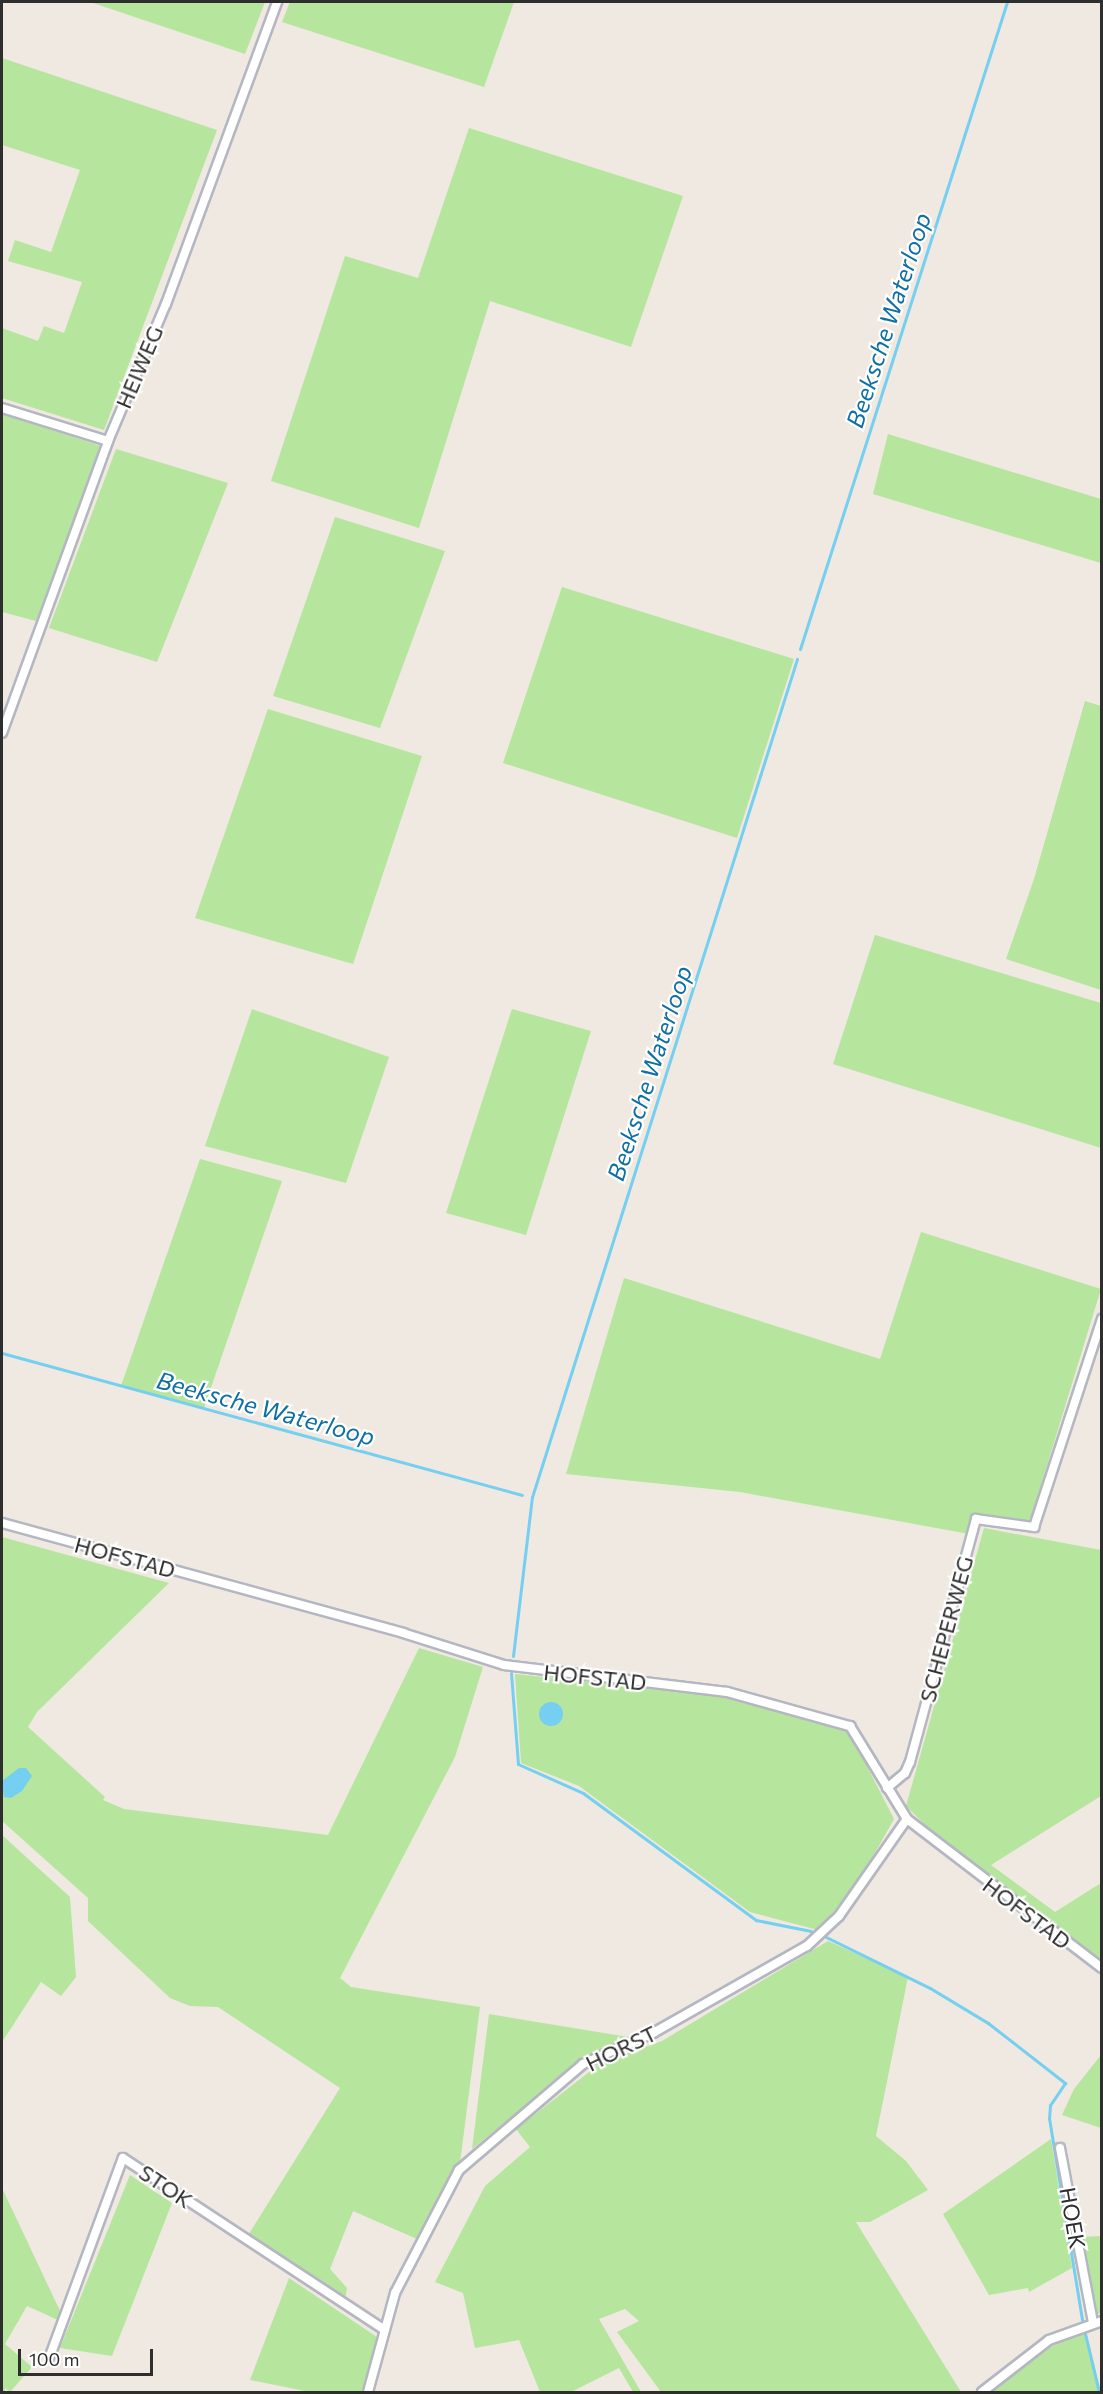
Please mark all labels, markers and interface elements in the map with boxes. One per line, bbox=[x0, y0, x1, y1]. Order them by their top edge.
water label: Beeksche Waterloop bbox=[840, 209, 936, 431]
street label: HEIWEG bbox=[110, 322, 168, 412]
water label: Beeksche Waterloop bbox=[601, 962, 697, 1184]
water label: Beeksche Waterloop bbox=[154, 1365, 378, 1451]
street label: HOFSTAD bbox=[72, 1531, 178, 1583]
street label: SCHEPERWEG bbox=[914, 1553, 978, 1705]
street label: HOFSTAD bbox=[542, 1658, 648, 1696]
street label: HOFSTAD bbox=[978, 1871, 1076, 1955]
street label: HORST bbox=[581, 2019, 661, 2077]
street label: STOK bbox=[134, 2159, 198, 2213]
street label: HOEK bbox=[1055, 2185, 1091, 2251]
scale bar bbox=[21, 2337, 156, 2375]
text: 100 m bbox=[29, 2348, 79, 2370]

